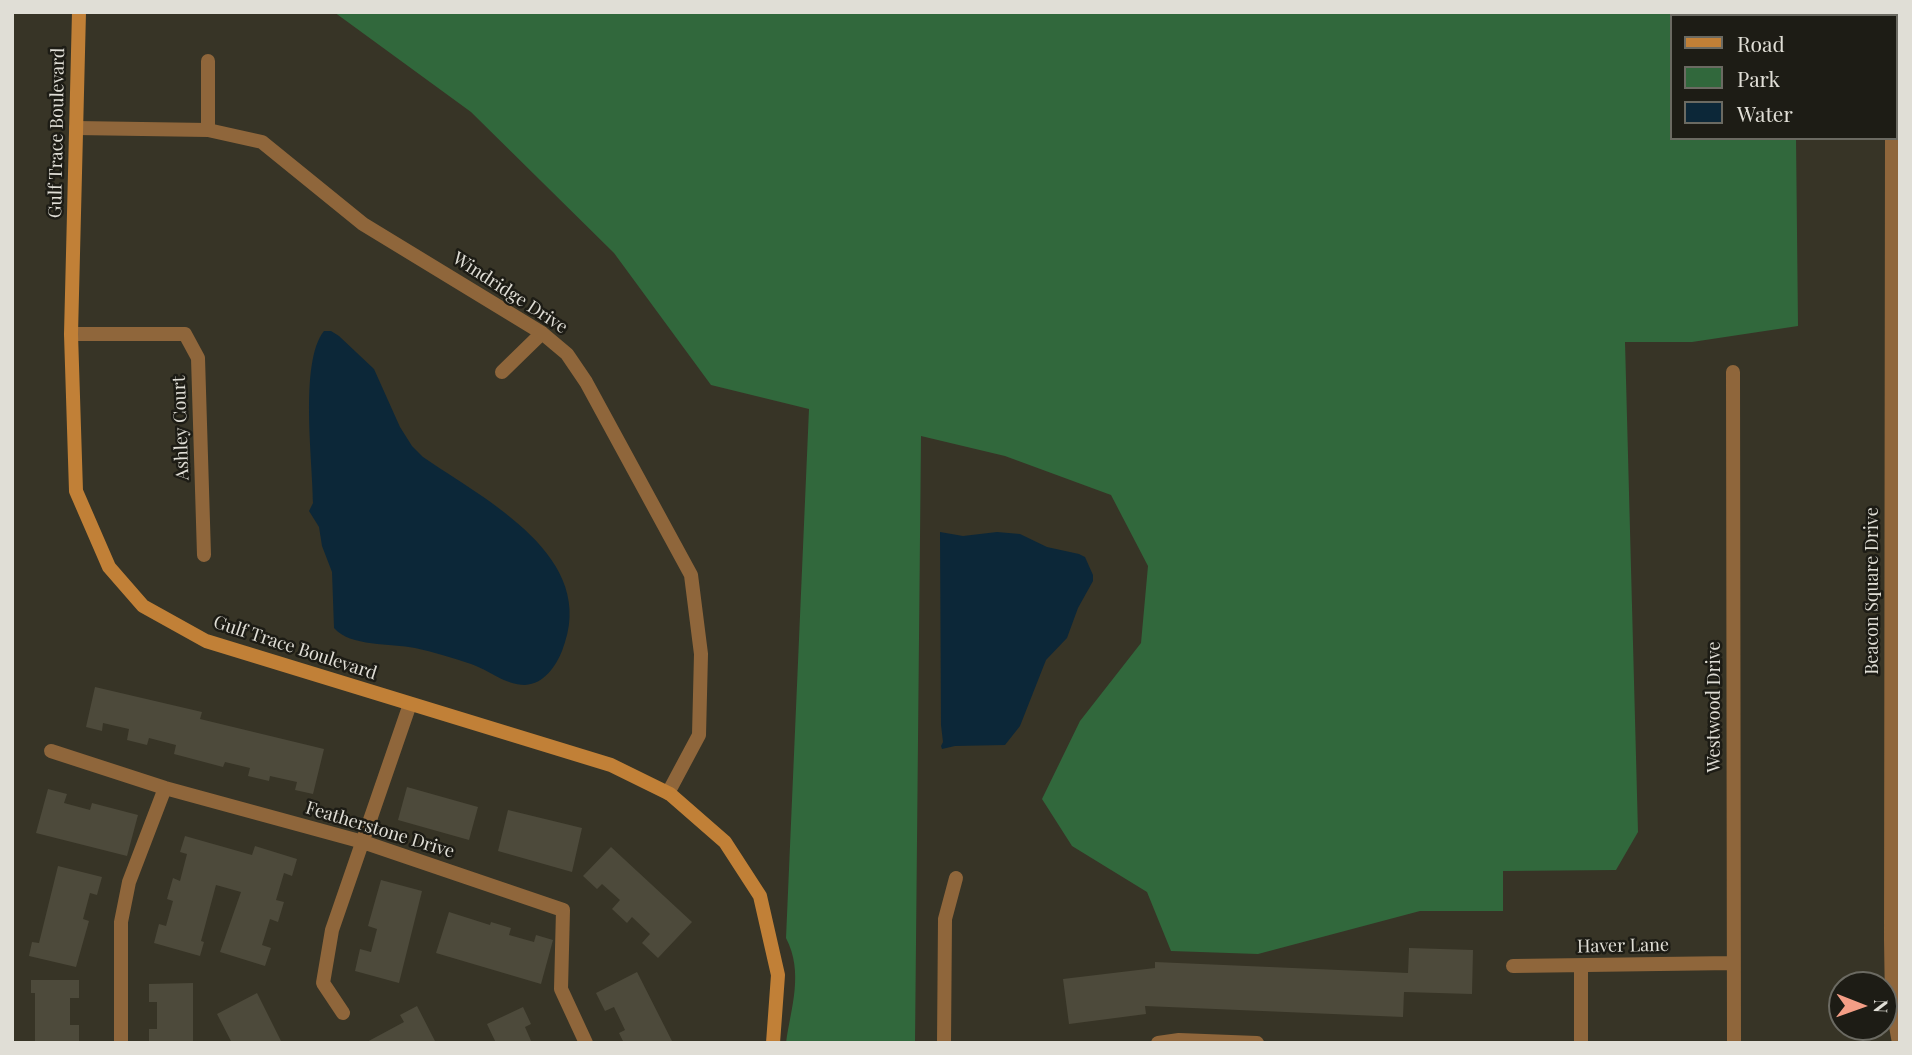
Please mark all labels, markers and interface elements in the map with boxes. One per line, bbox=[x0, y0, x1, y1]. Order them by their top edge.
legend bbox=[1671, 14, 1898, 140]
text: Road bbox=[1737, 29, 1785, 57]
street label: Gulf Trace Boulevard bbox=[45, 48, 69, 218]
text: Park bbox=[1737, 64, 1780, 92]
text: Water bbox=[1737, 99, 1793, 127]
street label: Windridge Drive bbox=[448, 248, 572, 338]
street label: Ashley Court bbox=[168, 375, 194, 481]
street label: Beacon Square Drive bbox=[1861, 507, 1883, 675]
street label: Gulf Trace Boulevard bbox=[211, 611, 379, 685]
street label: Westwood Drive bbox=[1703, 642, 1725, 772]
street label: Featherstone Drive bbox=[303, 797, 457, 863]
street label: Haver Lane bbox=[1577, 934, 1669, 958]
north arrow bbox=[1828, 971, 1898, 1041]
text: N bbox=[1869, 999, 1895, 1013]

